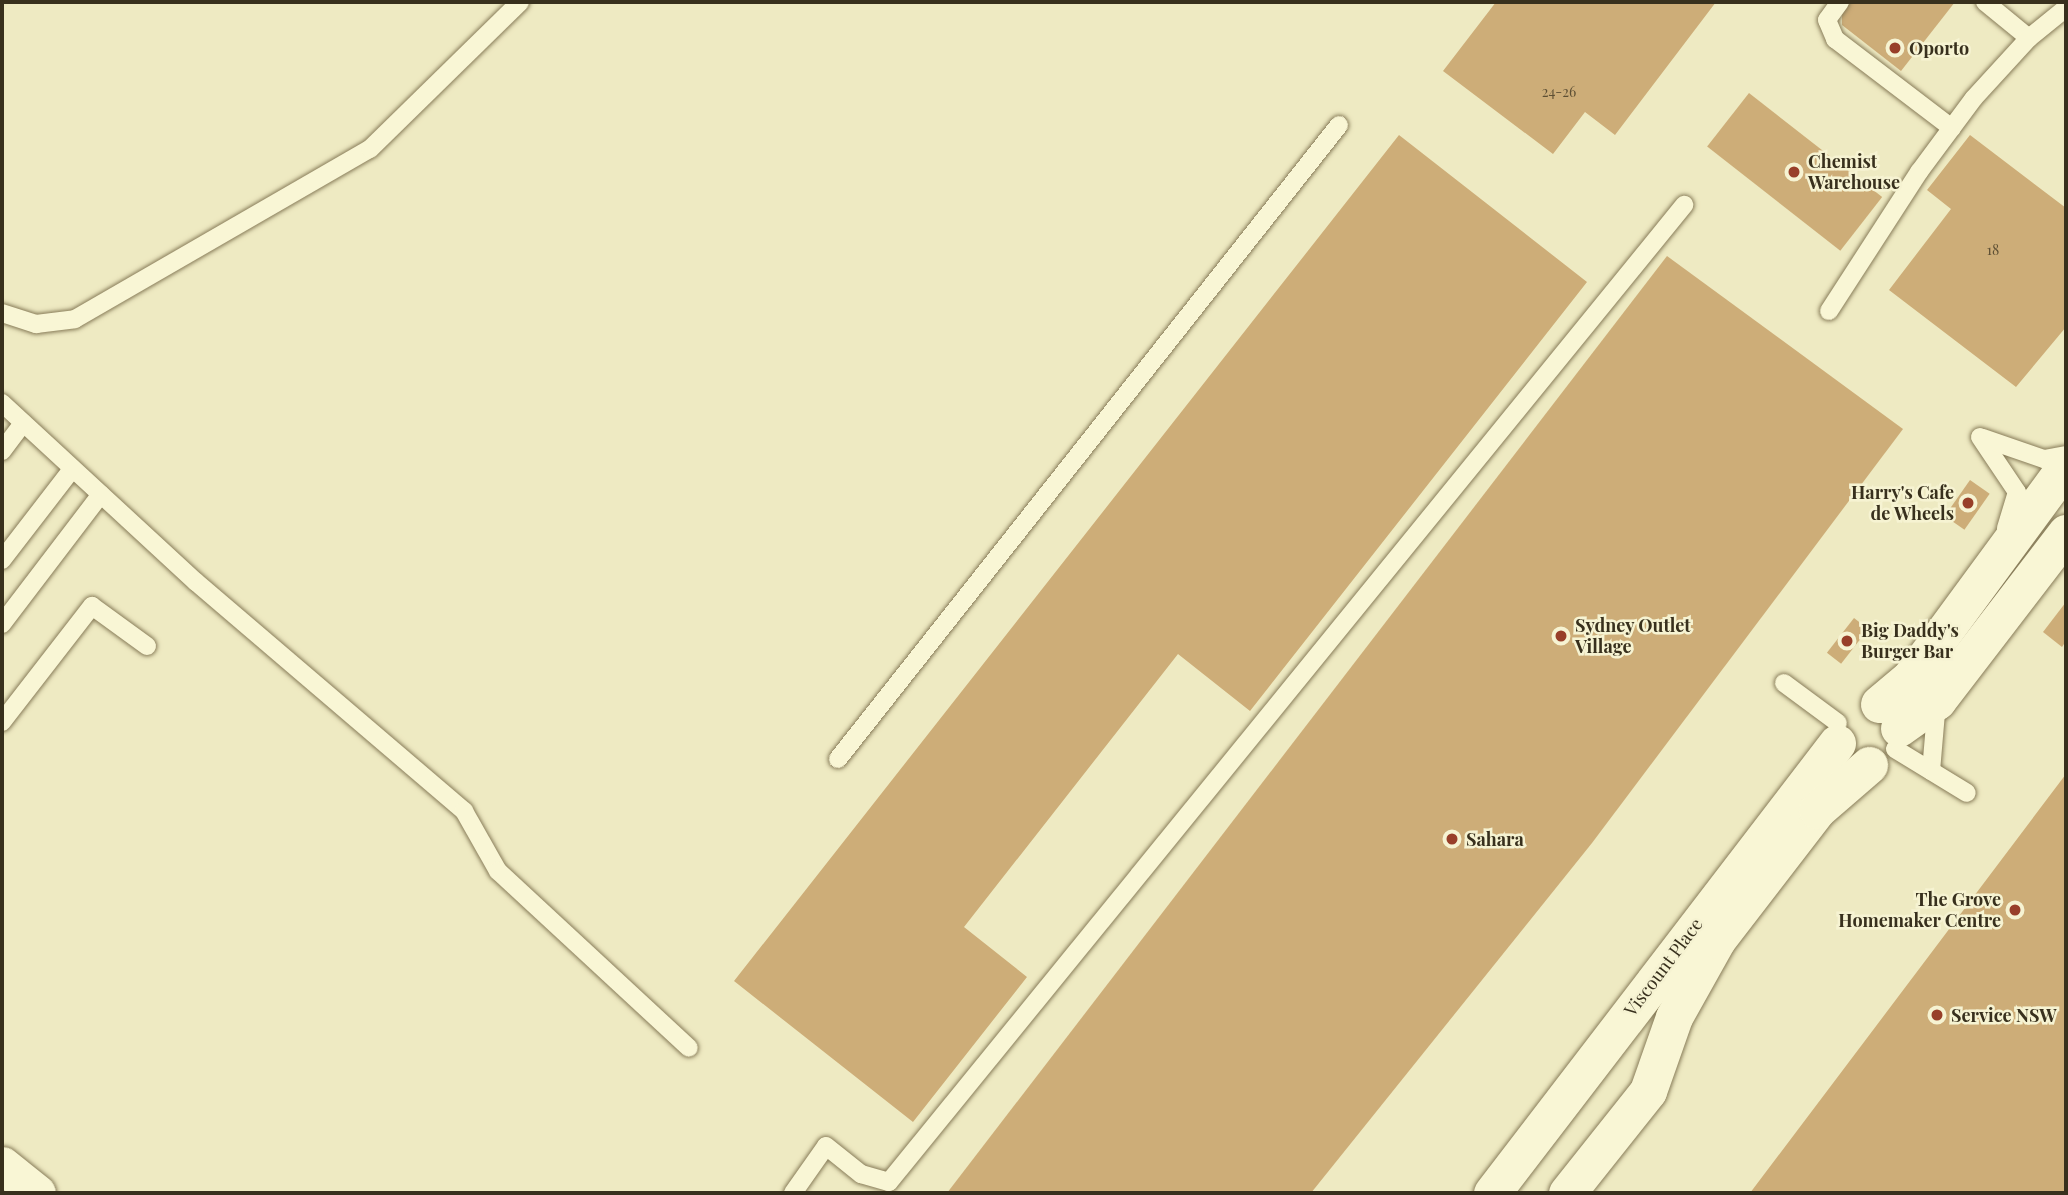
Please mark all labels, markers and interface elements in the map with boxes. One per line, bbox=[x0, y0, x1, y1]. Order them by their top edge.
place label: Oporto bbox=[1909, 37, 1969, 59]
marker: Oporto bbox=[1887, 40, 1903, 56]
house number: 24-26 bbox=[1542, 84, 1576, 100]
place label: Chemist Warehouse bbox=[1808, 151, 1900, 194]
marker: Chemist Warehouse bbox=[1786, 164, 1802, 180]
house number: 18 bbox=[1987, 242, 1999, 258]
place label: Harry's Cafe de Wheels bbox=[1851, 482, 1954, 524]
marker: Harry's Cafe de Wheels bbox=[1960, 495, 1976, 511]
place label: Sydney Outlet Village bbox=[1575, 615, 1691, 658]
place label: Big Daddy's Burger Bar bbox=[1861, 620, 1959, 662]
marker: Sydney Outlet Village bbox=[1553, 628, 1569, 644]
marker: Big Daddy's Burger Bar bbox=[1839, 633, 1855, 649]
place label: Sahara bbox=[1466, 828, 1524, 850]
marker: Sahara bbox=[1444, 831, 1460, 847]
place label: The Grove Homemaker Centre bbox=[1838, 889, 2001, 932]
marker: The Grove Homemaker Centre bbox=[2007, 902, 2023, 918]
street label: Viscount Place bbox=[1619, 914, 1707, 1020]
place label: Service NSW bbox=[1951, 1004, 2057, 1026]
marker: Service NSW bbox=[1929, 1007, 1945, 1023]

